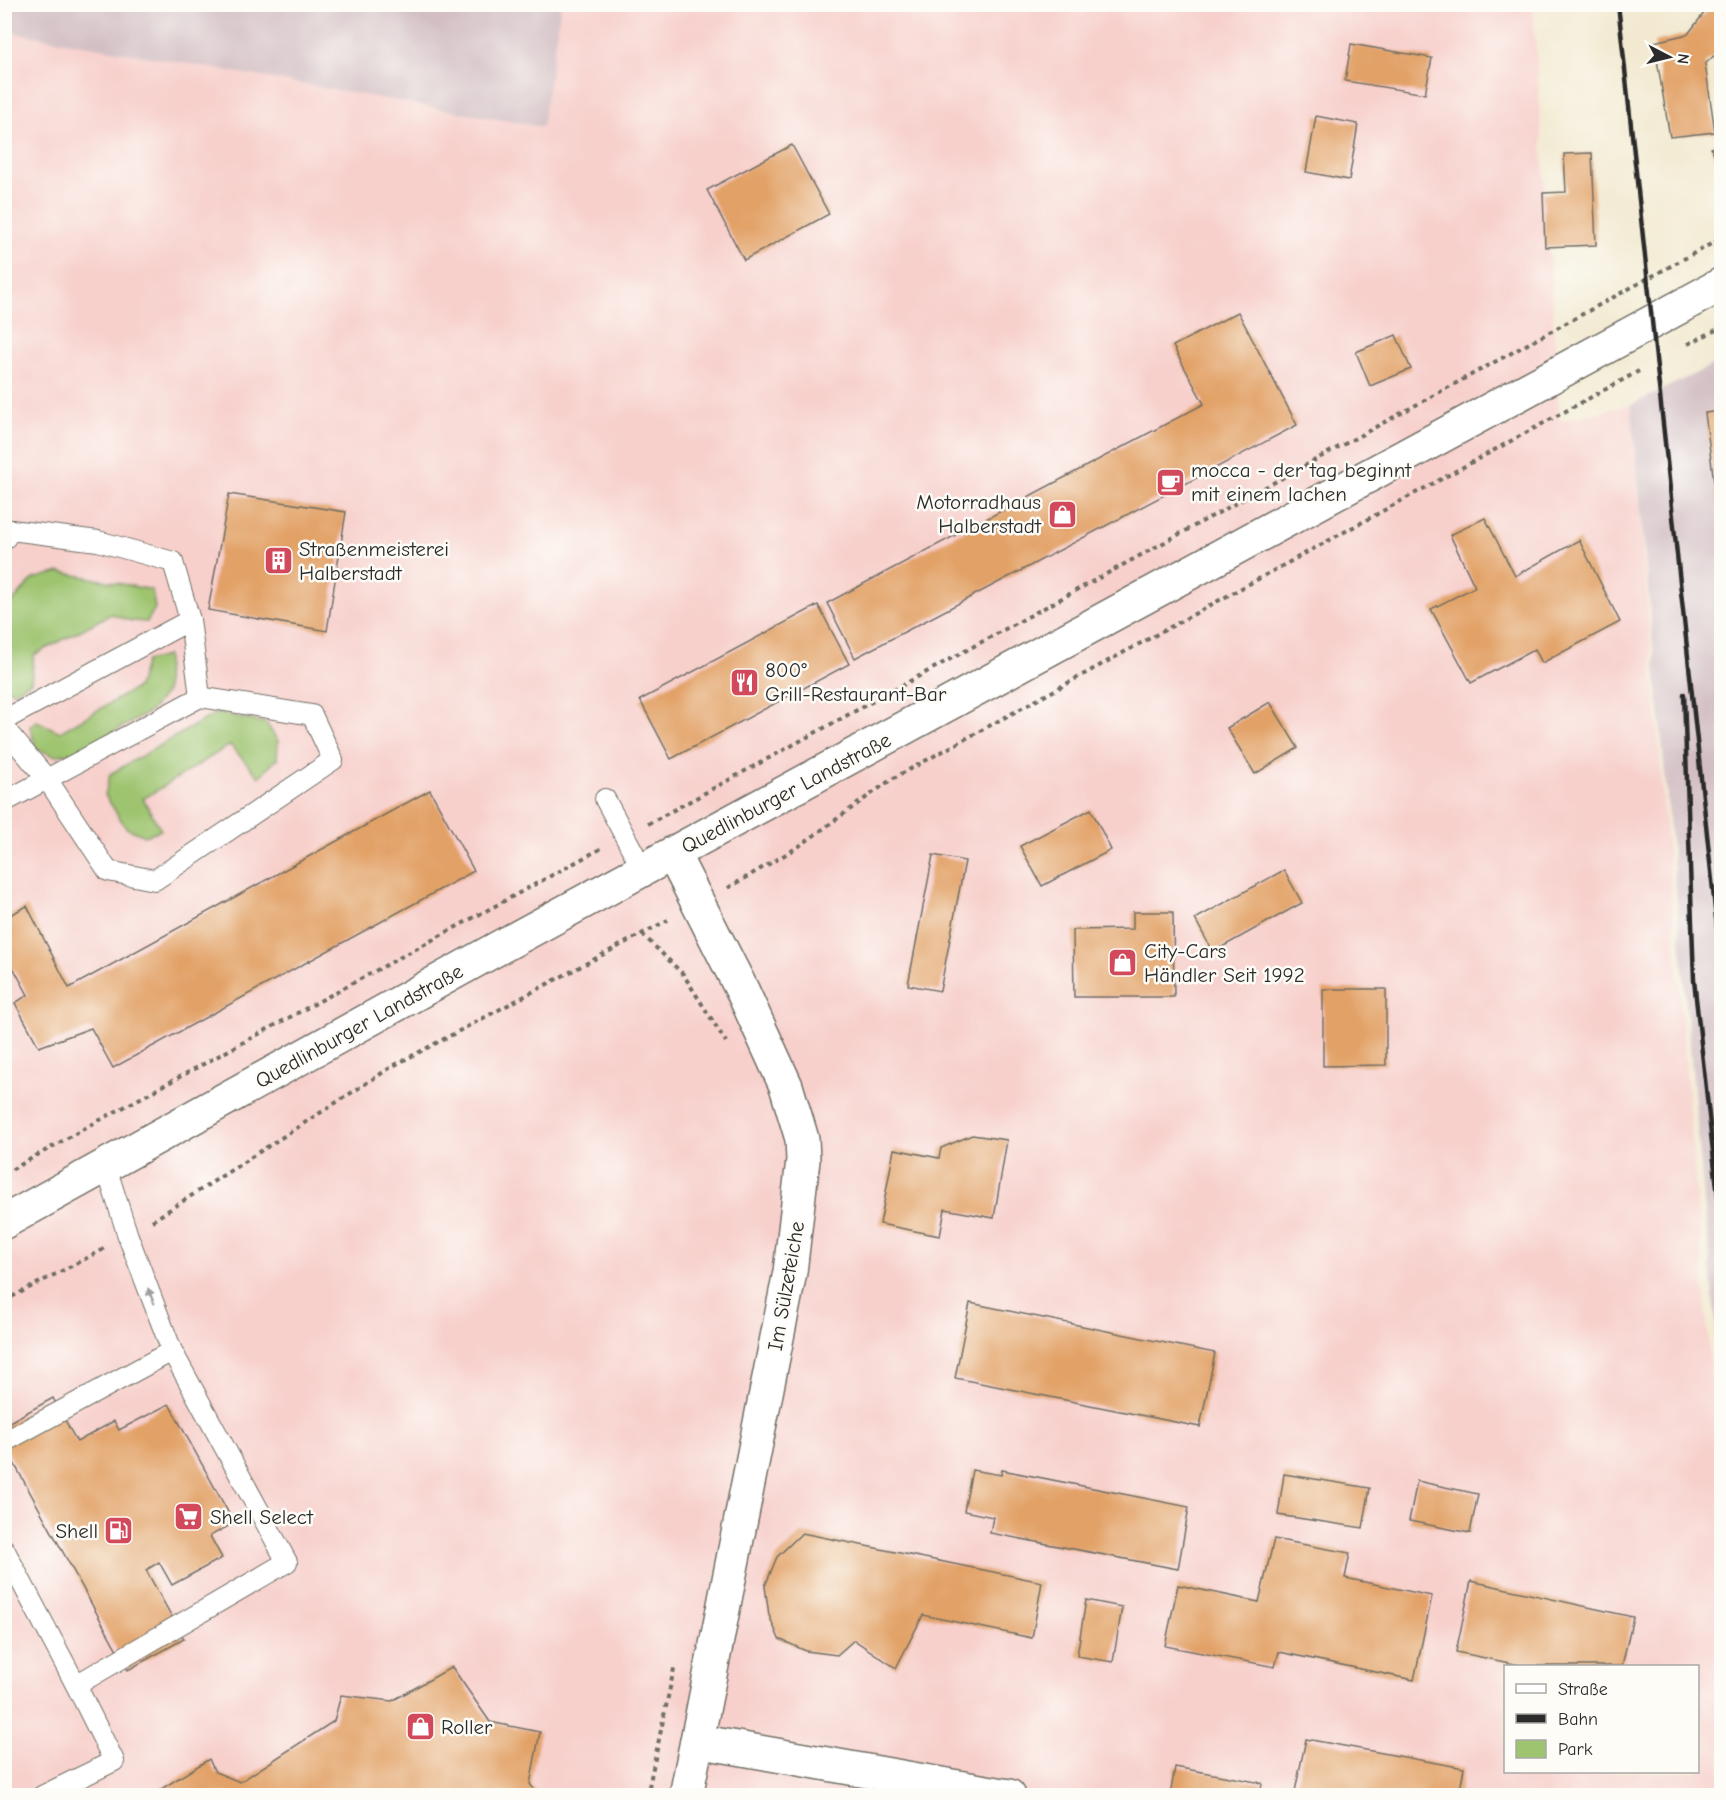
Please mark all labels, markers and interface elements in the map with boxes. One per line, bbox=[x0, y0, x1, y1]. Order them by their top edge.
north arrow bbox=[1639, 27, 1699, 87]
text: N bbox=[1673, 52, 1692, 65]
place label: mocca - der tag beginnt mit einem lachen bbox=[1191, 458, 1412, 506]
cafe icon: mocca - der tag beginnt mit einem lachen bbox=[1154, 466, 1186, 498]
place label: Motorradhaus Halberstadt bbox=[916, 490, 1042, 538]
shop icon: Motorradhaus Halberstadt bbox=[1046, 498, 1078, 530]
place label: Straßenmeisterei Halberstadt bbox=[299, 537, 449, 585]
building icon: Straßenmeisterei Halberstadt bbox=[262, 545, 294, 577]
place label: 800° Grill-Restaurant-Bar bbox=[765, 658, 947, 706]
restaurant icon: 800° Grill-Restaurant-Bar bbox=[728, 666, 760, 698]
street label: Quedlinburger Landstraße bbox=[677, 728, 895, 858]
place label: City-Cars Händler Seit 1992 bbox=[1144, 939, 1305, 987]
shop icon: City-Cars Händler Seit 1992 bbox=[1107, 947, 1139, 979]
street label: Quedlinburger Landstraße bbox=[251, 959, 467, 1093]
street label: Im Sülzeteiche bbox=[763, 1219, 809, 1353]
one-way arrow bbox=[146, 1287, 155, 1305]
supermarket icon: Shell Select bbox=[173, 1501, 205, 1533]
place label: Shell Select bbox=[210, 1505, 314, 1529]
fuel station icon: Shell bbox=[103, 1515, 135, 1547]
place label: Shell bbox=[55, 1519, 98, 1543]
legend bbox=[1504, 1665, 1699, 1773]
text: Straße bbox=[1558, 1679, 1608, 1700]
text: Bahn bbox=[1558, 1709, 1598, 1730]
shop icon: Roller bbox=[404, 1711, 436, 1743]
place label: Roller bbox=[441, 1715, 493, 1739]
text: Park bbox=[1558, 1739, 1593, 1760]

